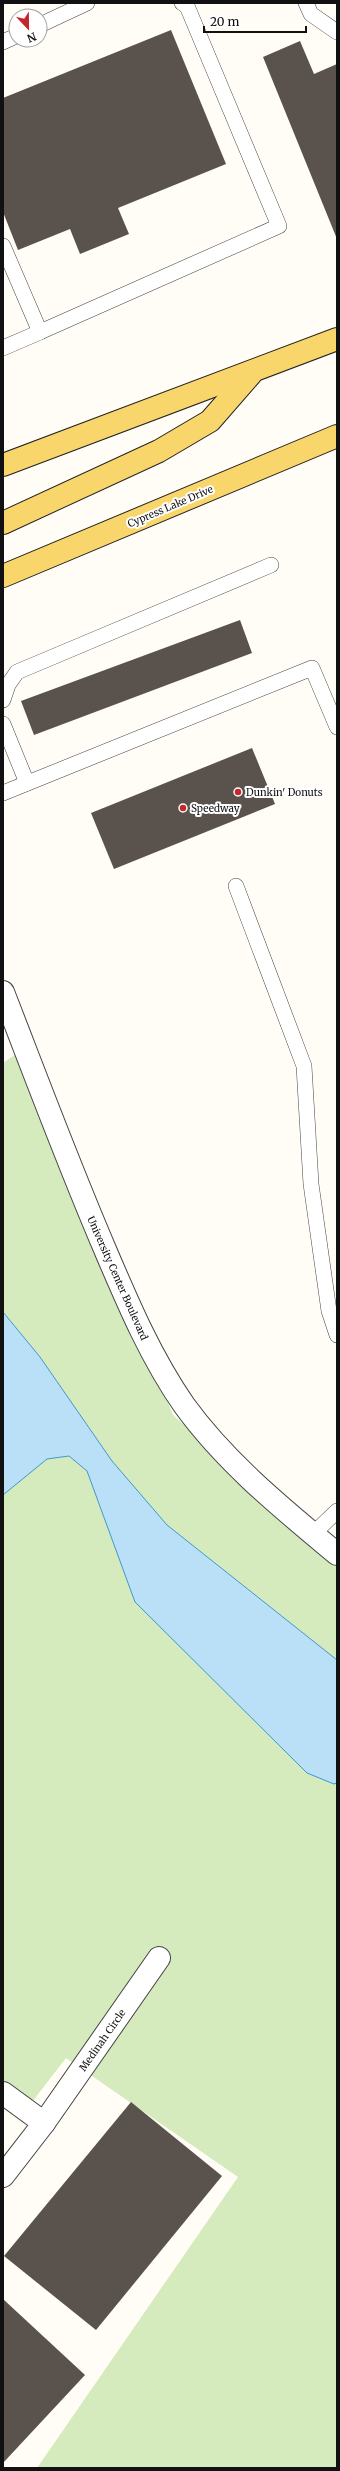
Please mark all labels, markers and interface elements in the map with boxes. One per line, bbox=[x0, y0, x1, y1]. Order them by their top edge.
north arrow bbox=[8, 8, 48, 48]
scale bar bbox=[204, 8, 306, 34]
text: 20 m bbox=[210, 14, 239, 29]
text: N bbox=[25, 29, 38, 46]
street label: Cypress Lake Drive bbox=[125, 483, 215, 530]
place label: Dunkin' Donuts bbox=[246, 786, 323, 799]
marker: Dunkin' Donuts bbox=[233, 787, 243, 797]
place label: Speedway bbox=[191, 802, 240, 815]
marker: Speedway bbox=[178, 803, 188, 813]
street label: University Center Boulevard bbox=[84, 1214, 151, 1342]
street label: Medinah Circle bbox=[76, 2007, 129, 2074]

